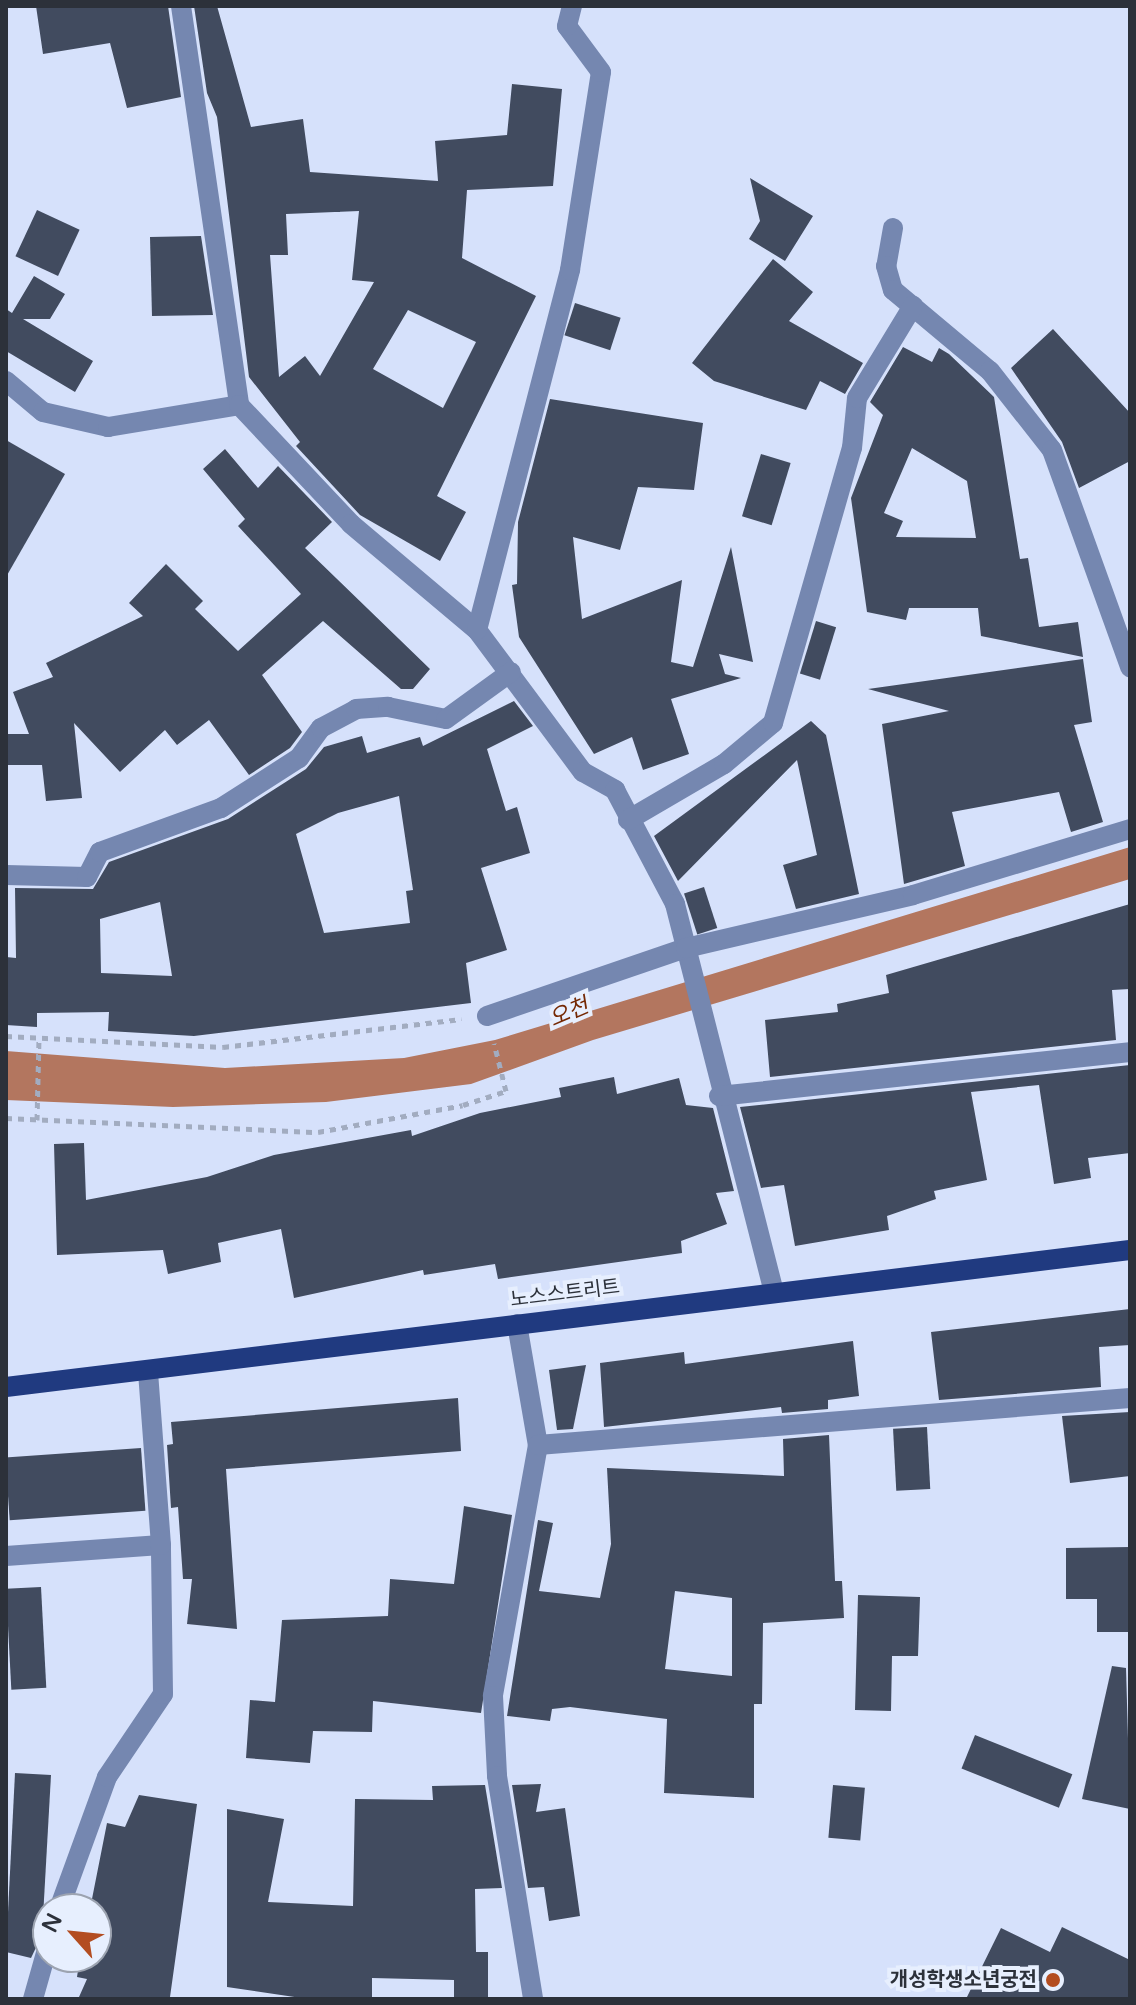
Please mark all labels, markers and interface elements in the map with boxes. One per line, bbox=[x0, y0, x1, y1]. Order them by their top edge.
water label: 오천 bbox=[545, 993, 593, 1033]
street label: 노스스트리트 bbox=[509, 1275, 621, 1313]
north arrow bbox=[32, 1893, 112, 1973]
text: N bbox=[37, 1909, 68, 1937]
place label: 개성학생소년궁전 bbox=[890, 1968, 1037, 1992]
marker: 개성학생소년궁전 bbox=[1044, 1971, 1062, 1989]

